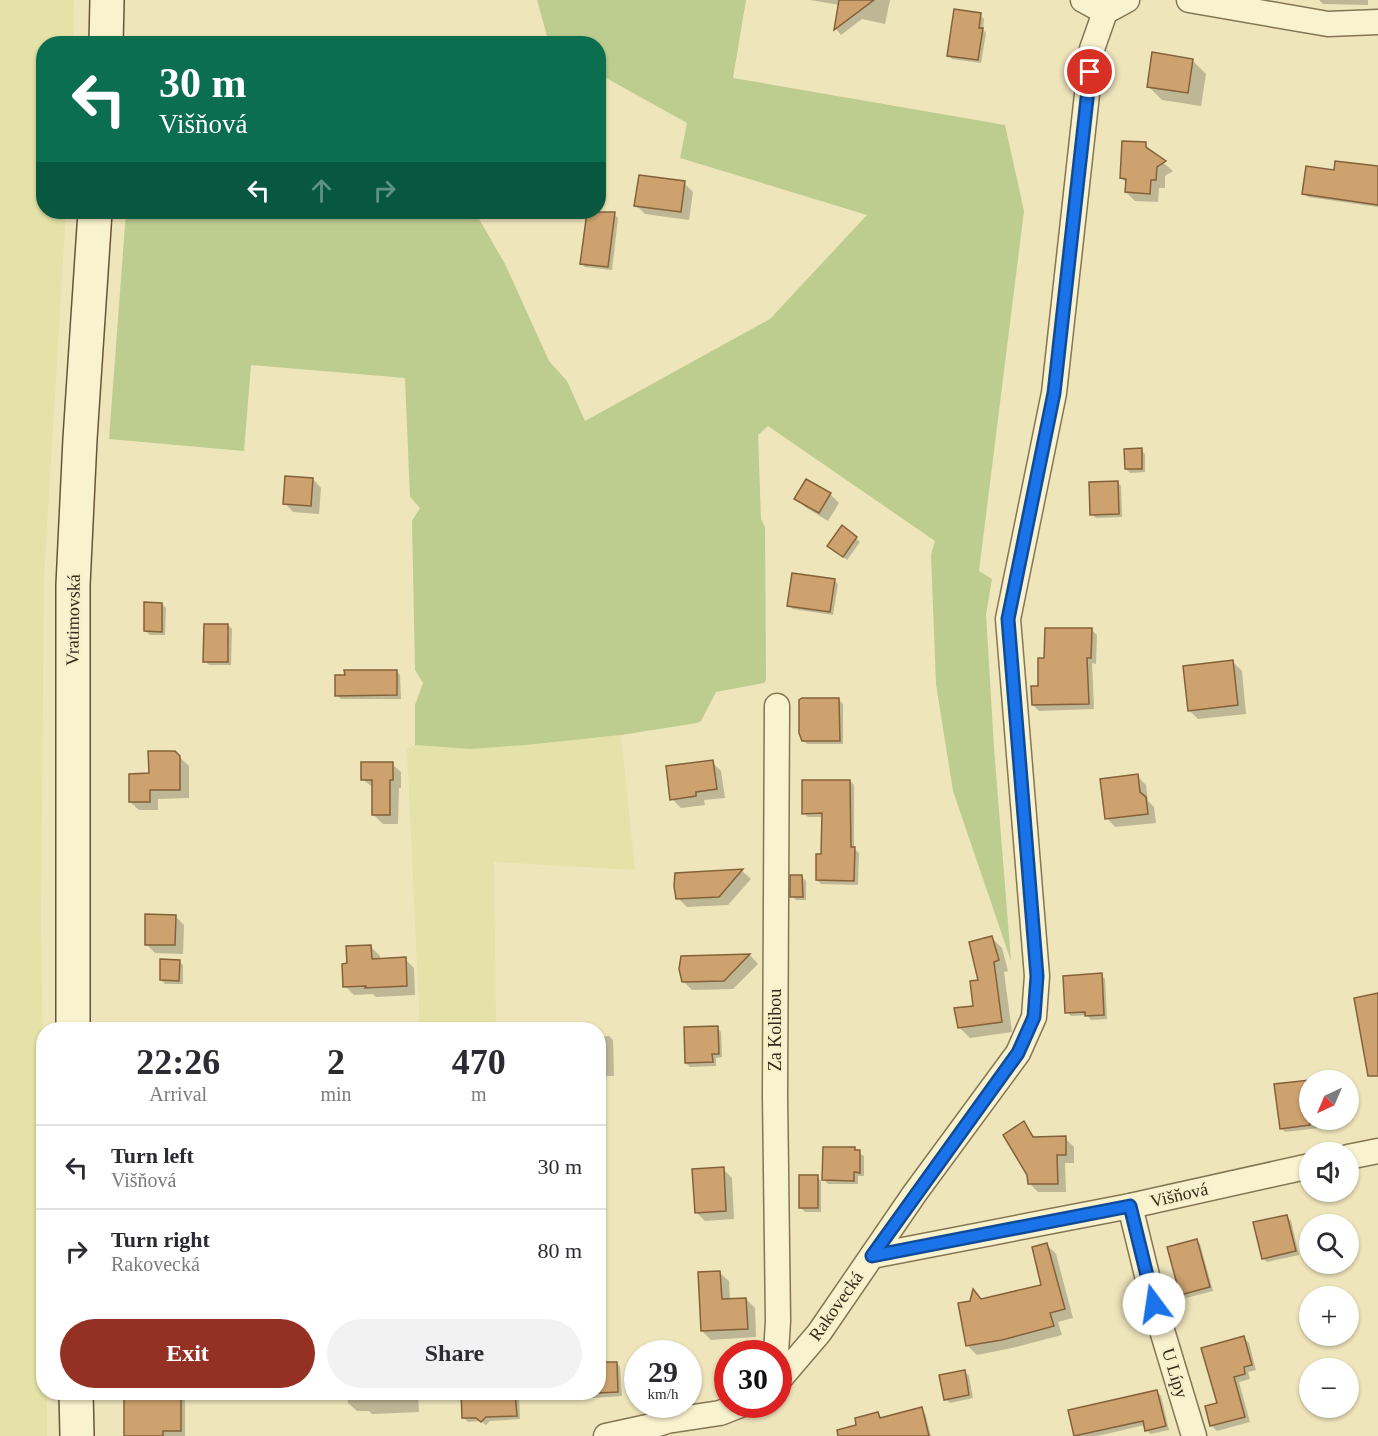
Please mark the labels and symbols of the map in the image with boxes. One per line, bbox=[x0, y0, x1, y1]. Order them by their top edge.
pin bbox=[1064, 46, 1115, 97]
street label: Vratimovská bbox=[62, 574, 84, 666]
street label: Za Kolibou bbox=[765, 989, 785, 1071]
north arrow bbox=[1299, 1070, 1359, 1130]
street label: Višňová bbox=[1148, 1179, 1210, 1211]
street label: Rakovecká bbox=[805, 1268, 867, 1344]
position arrow bbox=[1122, 1272, 1186, 1336]
speed limit sign: 30 bbox=[714, 1340, 792, 1418]
street label: U Lípy bbox=[1158, 1345, 1192, 1401]

